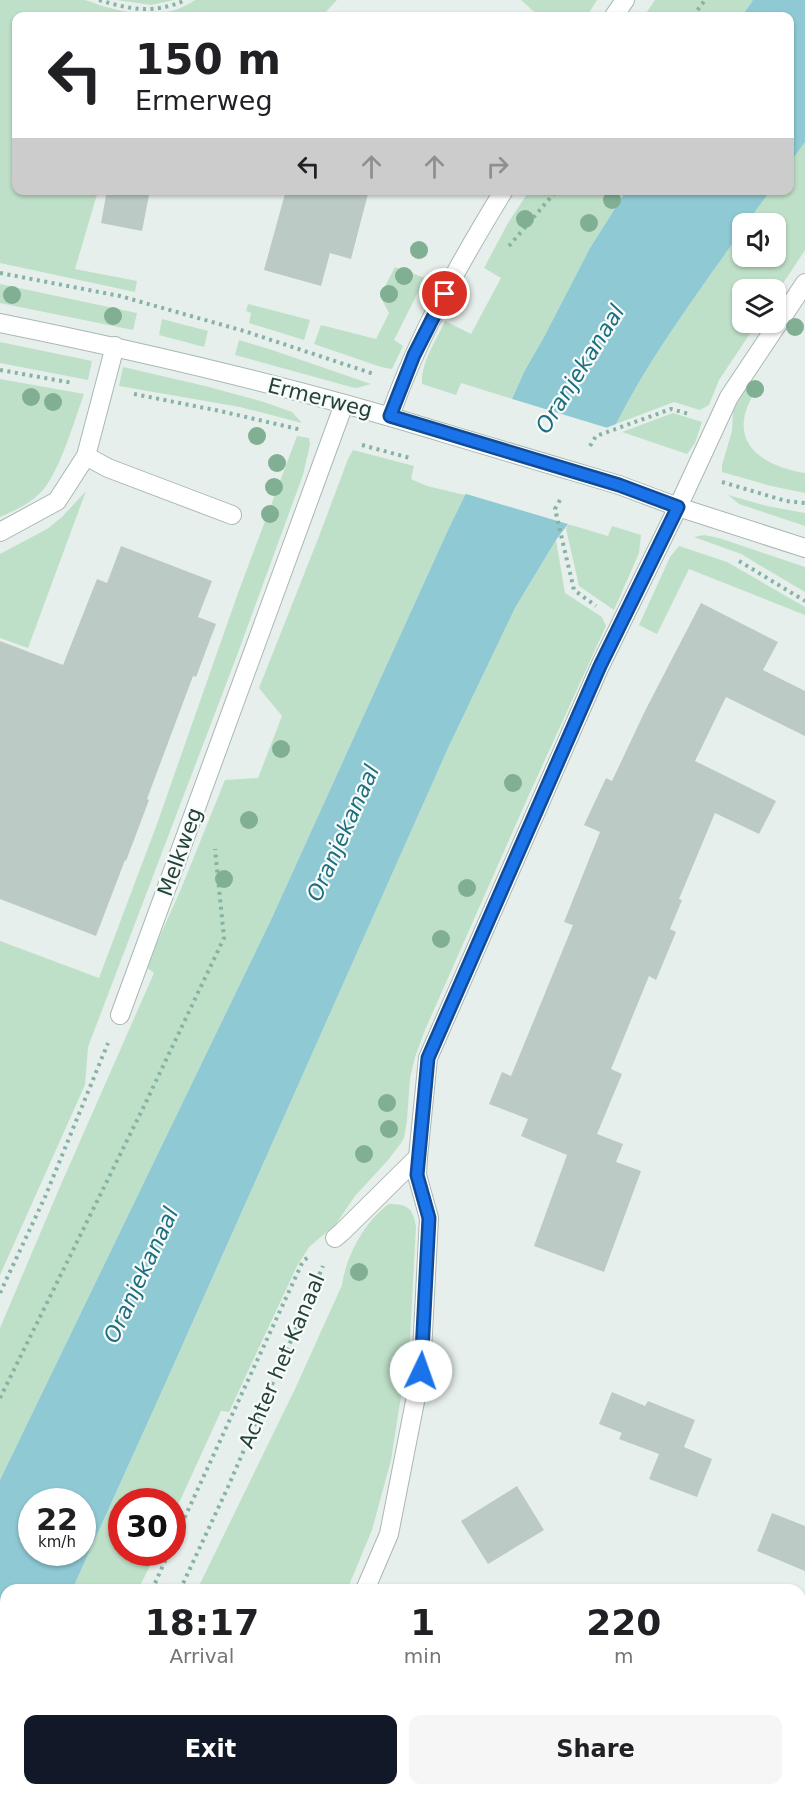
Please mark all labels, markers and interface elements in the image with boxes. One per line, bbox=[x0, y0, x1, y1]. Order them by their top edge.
text: 150 m bbox=[135, 35, 281, 84]
icon: left bbox=[36, 36, 114, 114]
text: Ermerweg bbox=[135, 85, 273, 116]
icon: left bbox=[292, 150, 325, 183]
icon: ahead bbox=[355, 150, 388, 183]
icon: ahead bbox=[418, 150, 451, 183]
icon: right bbox=[481, 150, 514, 183]
map controls bbox=[732, 213, 786, 333]
button: sound bbox=[732, 213, 786, 267]
pin bbox=[419, 268, 470, 319]
icon: arrive bbox=[428, 277, 461, 310]
button: layers bbox=[732, 279, 786, 333]
water label: Oranjekanaal bbox=[531, 300, 629, 438]
street label: Ermerweg bbox=[265, 373, 375, 423]
water label: Oranjekanaal bbox=[302, 761, 384, 905]
street label: Melkweg bbox=[153, 804, 207, 900]
water label: Oranjekanaal bbox=[99, 1203, 183, 1347]
street label: Achter het Kanaal bbox=[234, 1270, 330, 1452]
position arrow bbox=[389, 1339, 453, 1403]
speed limit sign: 30 bbox=[108, 1488, 186, 1566]
text: 22 bbox=[36, 1502, 78, 1537]
text: km/h bbox=[38, 1533, 76, 1551]
text: 18:17 bbox=[145, 1602, 259, 1643]
text: 1 bbox=[410, 1602, 435, 1643]
text: 220 bbox=[586, 1602, 661, 1643]
text: Arrival bbox=[169, 1644, 234, 1668]
text: min bbox=[404, 1644, 442, 1668]
text: m bbox=[614, 1644, 634, 1668]
button: Exit bbox=[24, 1715, 397, 1784]
button: Share bbox=[409, 1715, 782, 1784]

